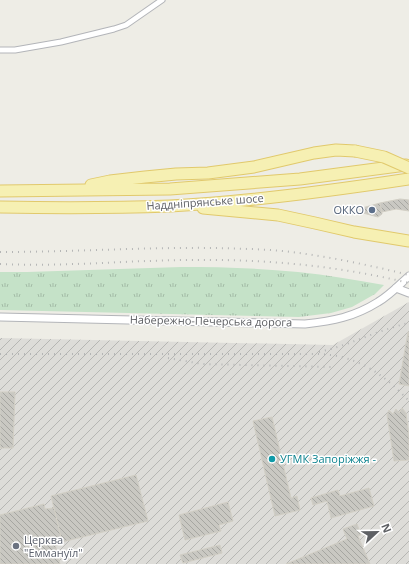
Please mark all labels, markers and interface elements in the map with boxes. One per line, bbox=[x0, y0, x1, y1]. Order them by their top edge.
street label: Наддніпрянське шосе bbox=[146, 190, 264, 213]
place label: ОККО bbox=[333, 202, 364, 217]
marker: ОККО bbox=[367, 205, 377, 215]
street label: Набережно-Печерська дорога bbox=[130, 312, 292, 329]
place label: УГМК Запоріжжя - bbox=[280, 451, 377, 466]
marker: УГМК Запоріжжя - bbox=[267, 454, 277, 464]
north arrow bbox=[357, 512, 397, 552]
text: N bbox=[378, 521, 395, 535]
place label: Церква "Еммануїл" bbox=[24, 532, 83, 560]
marker: Церква "Еммануїл" bbox=[11, 541, 21, 551]

